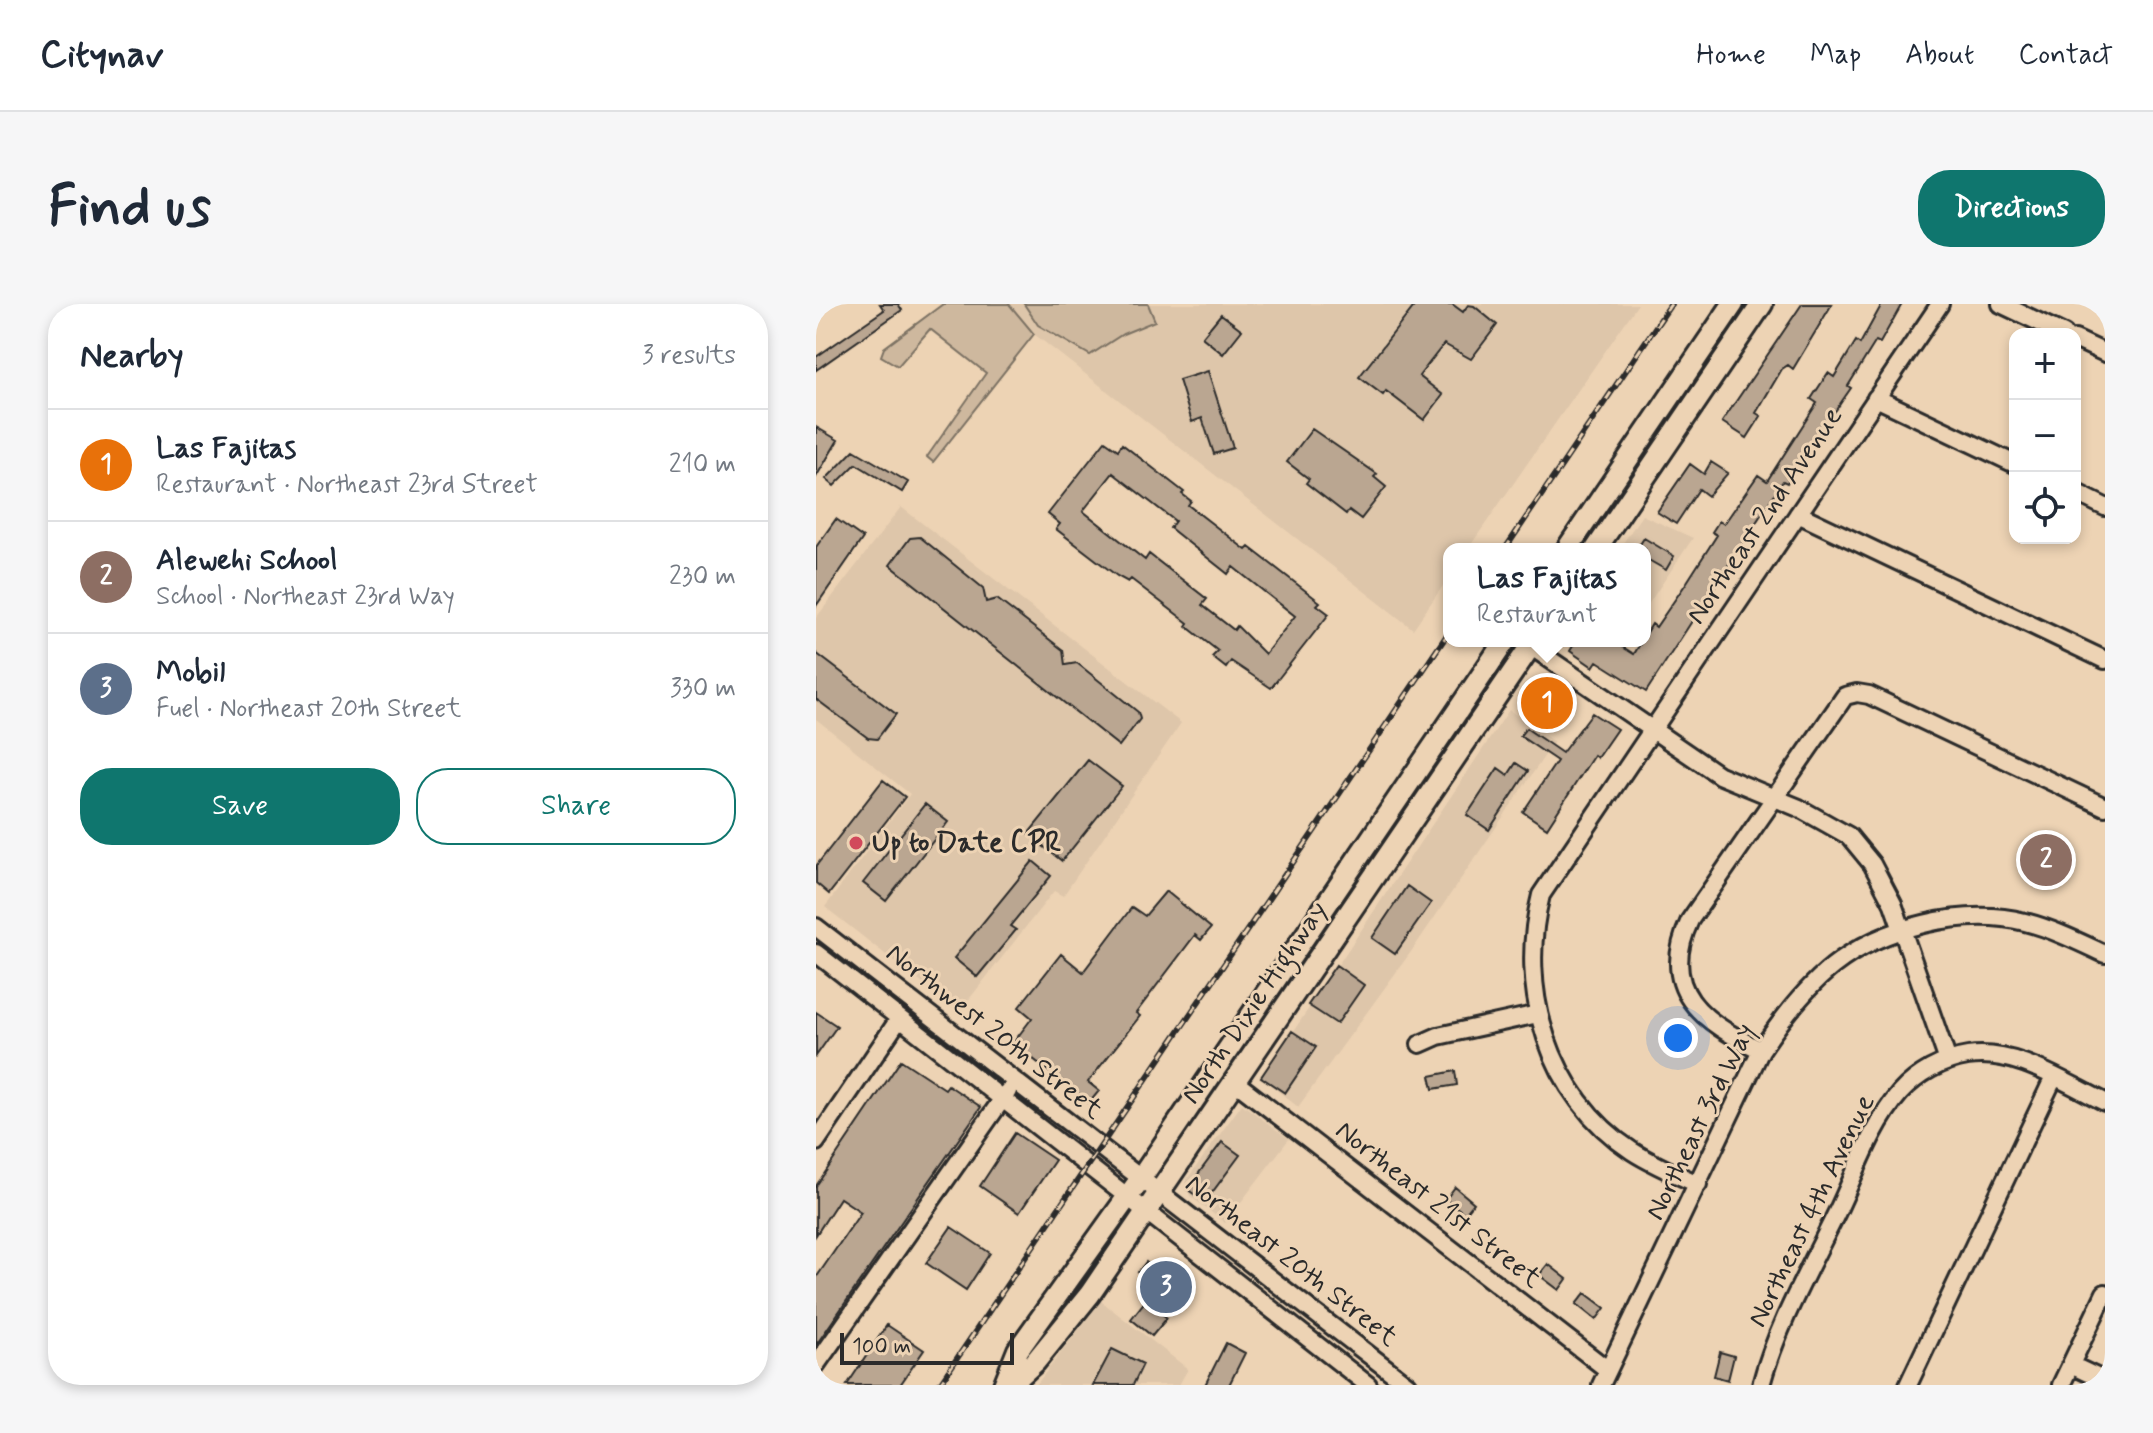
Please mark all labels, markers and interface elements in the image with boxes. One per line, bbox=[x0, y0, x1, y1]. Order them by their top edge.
text: Citynav bbox=[40, 31, 164, 80]
text: Home bbox=[1696, 37, 1766, 74]
text: Map bbox=[1810, 37, 1861, 74]
text: About bbox=[1905, 37, 1974, 74]
text: Contact bbox=[2018, 37, 2113, 74]
button: Directions bbox=[1918, 170, 2105, 247]
text: Find us bbox=[48, 172, 211, 245]
map controls bbox=[2009, 328, 2081, 544]
button: + bbox=[2009, 328, 2081, 400]
text: Nearby bbox=[80, 334, 184, 379]
text: 3 results bbox=[642, 339, 736, 373]
street label: Northeast 2nd Avenue bbox=[1678, 400, 1852, 632]
button: − bbox=[2009, 400, 2081, 472]
text: Las Fajitas bbox=[156, 429, 296, 468]
text: 1 bbox=[100, 448, 112, 482]
text: 210 m bbox=[669, 448, 736, 482]
text: Restaurant · Northeast 23rd Street bbox=[156, 468, 538, 502]
button: locate bbox=[2009, 472, 2081, 544]
text: Alewehi School bbox=[156, 541, 337, 580]
popup bbox=[1443, 543, 1651, 647]
text: Las Fajitas bbox=[1477, 559, 1617, 598]
text: 2 bbox=[100, 560, 112, 594]
text: 230 m bbox=[669, 560, 736, 594]
text: School · Northeast 23rd Way bbox=[156, 580, 455, 614]
text: Restaurant bbox=[1477, 598, 1598, 632]
text: Mobil bbox=[156, 653, 225, 692]
text: 3 bbox=[100, 672, 112, 706]
text: 330 m bbox=[670, 672, 736, 706]
pin: 1 bbox=[1521, 673, 1573, 733]
text: Fuel · Northeast 20th Street bbox=[156, 692, 461, 726]
button: Save bbox=[80, 768, 400, 845]
button: Share bbox=[416, 768, 736, 845]
place label: Up to Date CPR bbox=[872, 825, 1061, 862]
pin: 2 bbox=[2020, 830, 2072, 890]
marker: Up to Date CPR bbox=[847, 834, 865, 852]
street label: North Dixie Highway bbox=[1173, 894, 1339, 1113]
street label: Northwest 20th Street bbox=[878, 936, 1111, 1129]
street label: Northeast 3rd Way bbox=[1637, 1017, 1765, 1227]
your location bbox=[1658, 1018, 1698, 1058]
street label: Northeast 4th Avenue bbox=[1740, 1089, 1884, 1333]
street label: Northeast 21st Street bbox=[1327, 1113, 1549, 1298]
street label: Northeast 20th Street bbox=[1177, 1166, 1405, 1356]
pin: 3 bbox=[1140, 1257, 1192, 1317]
scale bar bbox=[840, 1329, 1014, 1365]
text: 100 m bbox=[852, 1333, 911, 1361]

